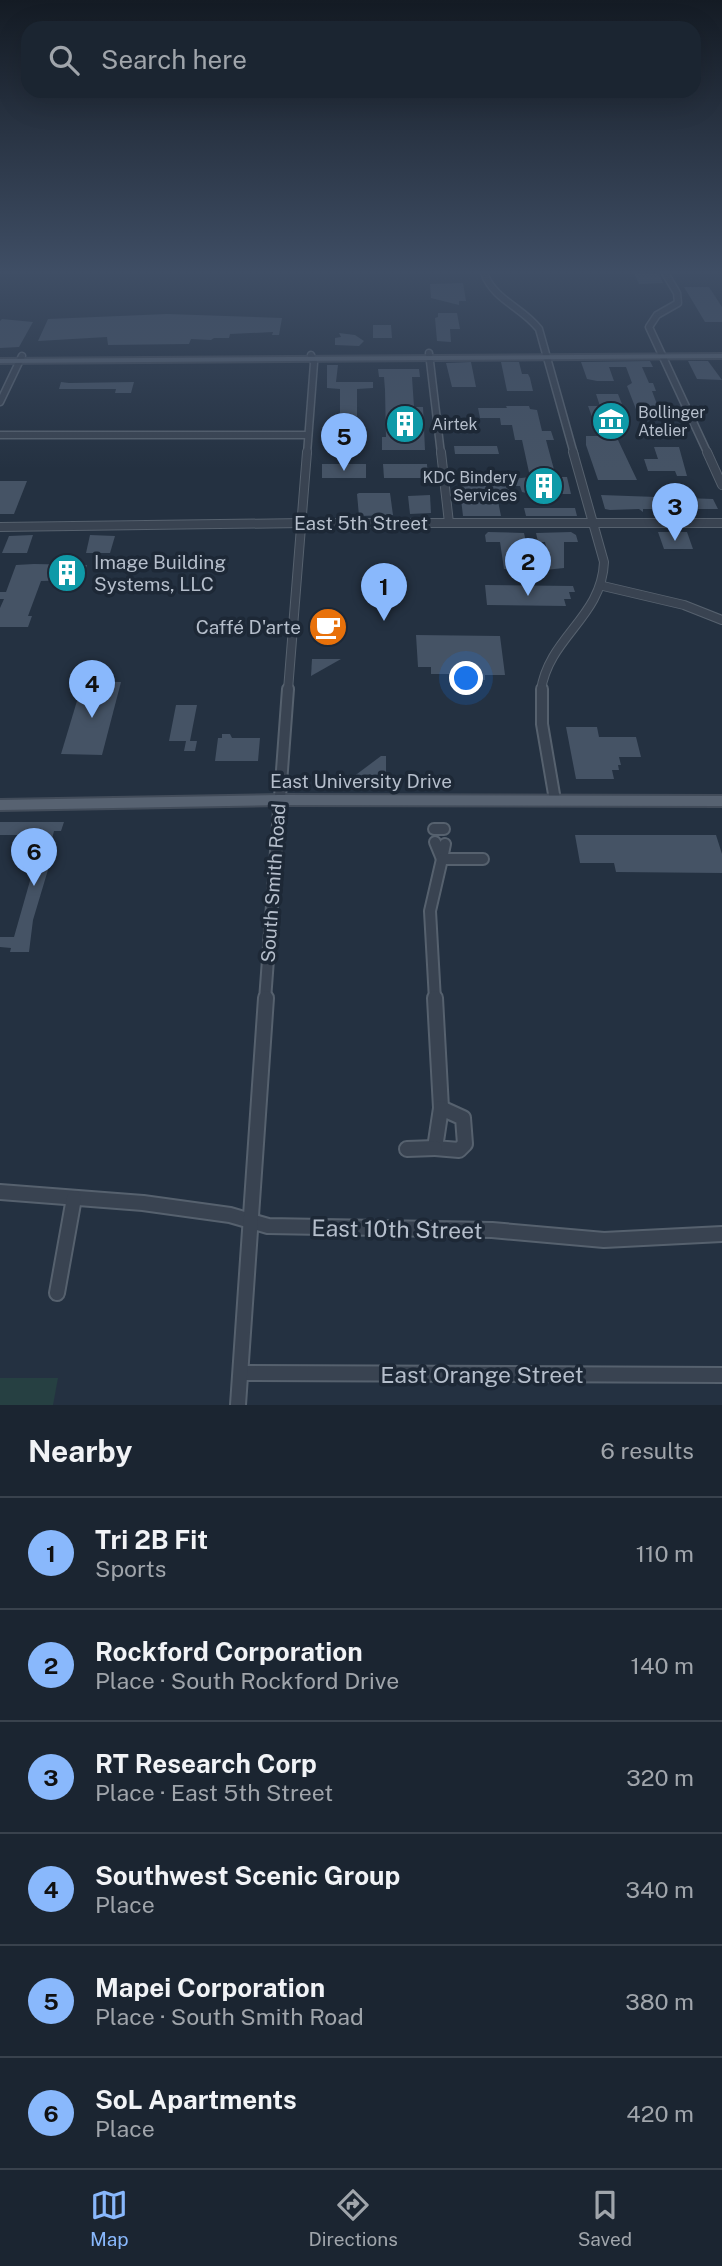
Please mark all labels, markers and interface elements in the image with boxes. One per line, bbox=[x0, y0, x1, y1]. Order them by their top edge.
search box bbox=[21, 21, 701, 98]
icon: search bbox=[45, 41, 83, 79]
text: Search here bbox=[101, 44, 247, 75]
museum icon: Bollinger Atelier bbox=[590, 400, 632, 442]
building icon: Airtek bbox=[384, 403, 426, 445]
place label: Bollinger Atelier bbox=[638, 403, 706, 440]
pin: 5 bbox=[321, 413, 367, 471]
place label: Airtek bbox=[432, 415, 478, 434]
building icon: KDC Bindery Services bbox=[523, 465, 565, 507]
place label: KDC Bindery Services bbox=[422, 468, 517, 505]
pin: 3 bbox=[652, 483, 698, 541]
street label: East 5th Street bbox=[294, 512, 428, 534]
pin: 2 bbox=[505, 538, 551, 596]
place label: Image Building Systems, LLC bbox=[94, 551, 226, 595]
building icon: Image Building Systems, LLC bbox=[46, 552, 88, 594]
pin: 1 bbox=[361, 563, 407, 621]
cafe icon: Caffé D'arte bbox=[307, 606, 349, 648]
place label: Caffé D'arte bbox=[196, 616, 301, 638]
pin: 4 bbox=[69, 660, 115, 718]
your location bbox=[449, 661, 483, 695]
street label: East University Drive bbox=[270, 770, 452, 792]
street label: South Smith Road bbox=[256, 803, 290, 963]
pin: 6 bbox=[11, 828, 57, 886]
street label: East 10th Street bbox=[311, 1214, 483, 1244]
street label: East Orange Street bbox=[380, 1361, 584, 1388]
text: Nearby bbox=[28, 1433, 132, 1469]
text: 6 results bbox=[601, 1437, 694, 1464]
text: Tri 2B Fit bbox=[95, 1524, 208, 1555]
text: 1 bbox=[46, 1540, 56, 1567]
text: 110 m bbox=[636, 1540, 694, 1567]
text: Sports bbox=[95, 1555, 166, 1582]
text: Rockford Corporation bbox=[95, 1636, 363, 1667]
text: 2 bbox=[44, 1652, 58, 1679]
text: 140 m bbox=[631, 1652, 694, 1679]
text: Place · South Rockford Drive bbox=[95, 1667, 399, 1694]
text: RT Research Corp bbox=[95, 1748, 317, 1779]
text: 3 bbox=[43, 1764, 59, 1791]
text: 320 m bbox=[626, 1764, 694, 1791]
text: Place · East 5th Street bbox=[95, 1779, 333, 1806]
text: Southwest Scenic Group bbox=[95, 1860, 400, 1891]
text: 4 bbox=[43, 1876, 59, 1903]
text: 340 m bbox=[626, 1876, 694, 1903]
text: Place bbox=[95, 1891, 155, 1918]
text: Mapei Corporation bbox=[95, 1972, 325, 2003]
text: 5 bbox=[43, 1988, 59, 2015]
text: 380 m bbox=[625, 1988, 694, 2015]
text: Place · South Smith Road bbox=[95, 2003, 364, 2030]
text: SoL Apartments bbox=[95, 2084, 297, 2115]
text: 6 bbox=[43, 2100, 59, 2127]
text: 420 m bbox=[626, 2100, 694, 2127]
text: Place bbox=[95, 2115, 155, 2142]
tab: Map bbox=[90, 2186, 129, 2250]
tab: Directions bbox=[309, 2186, 398, 2250]
tab: Saved bbox=[578, 2186, 632, 2250]

